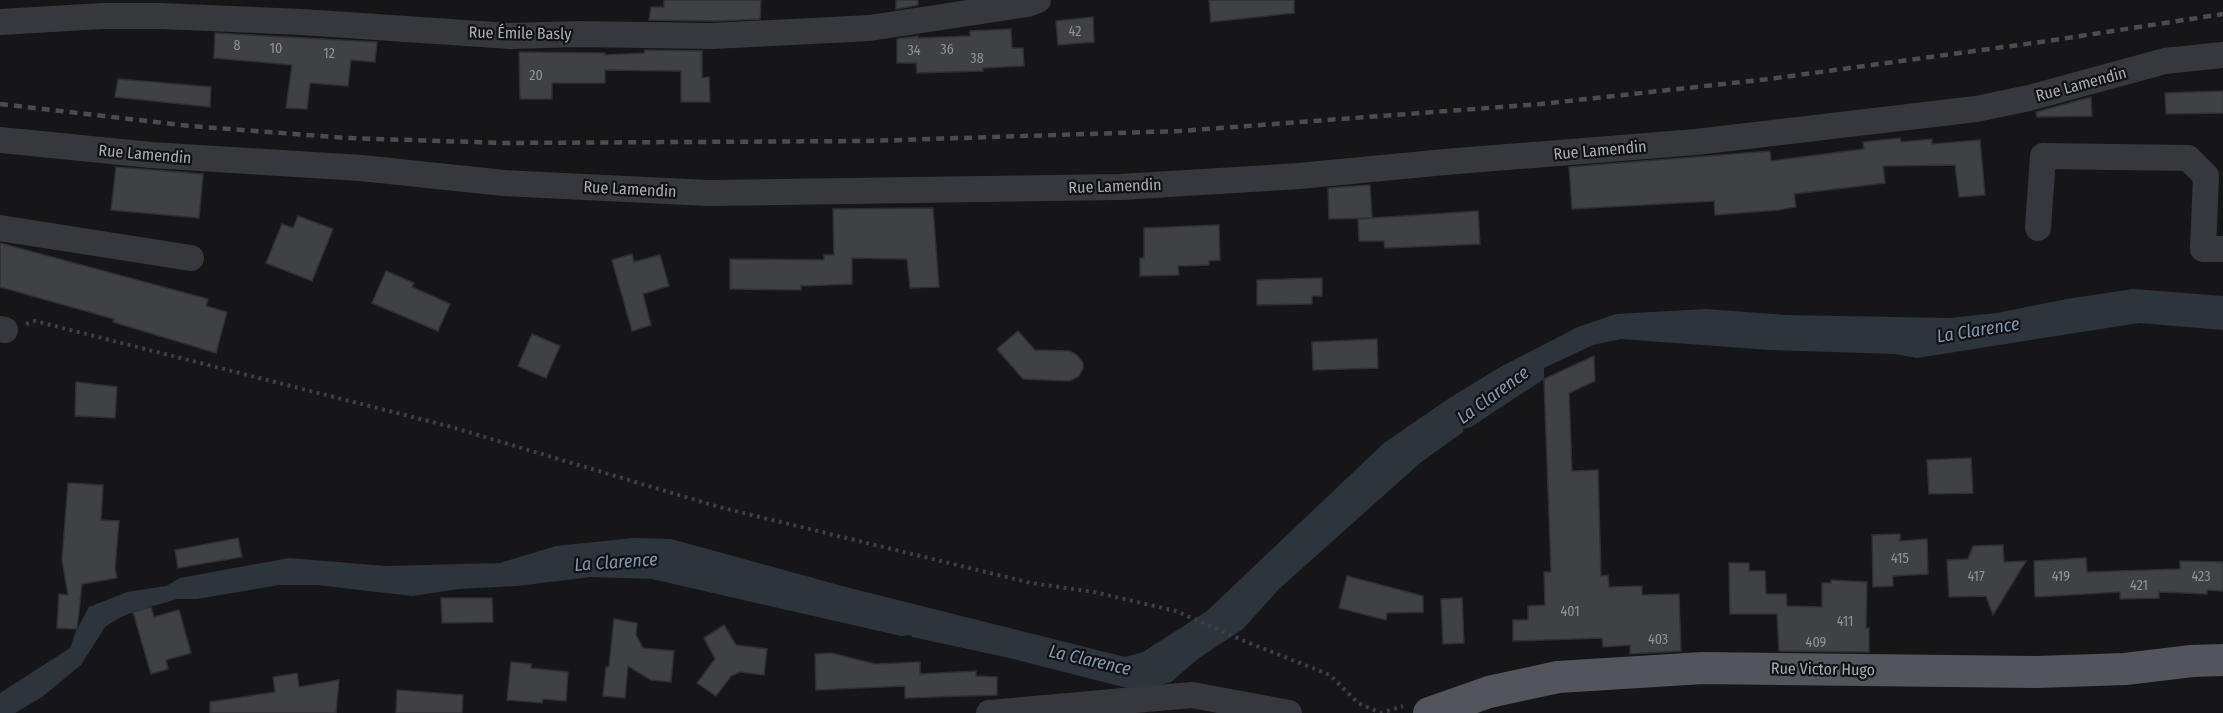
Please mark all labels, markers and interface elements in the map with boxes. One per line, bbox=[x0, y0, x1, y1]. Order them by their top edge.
street label: Rue Émile Basly bbox=[468, 23, 572, 43]
house number: 42 bbox=[1069, 23, 1081, 40]
house number: 8 bbox=[234, 37, 241, 54]
house number: 10 bbox=[270, 40, 282, 57]
house number: 36 bbox=[940, 41, 954, 58]
house number: 34 bbox=[907, 42, 921, 59]
house number: 12 bbox=[323, 45, 335, 62]
house number: 38 bbox=[970, 50, 984, 67]
street label: Rue Lamendin bbox=[2034, 63, 2128, 105]
house number: 20 bbox=[529, 67, 543, 84]
street label: Rue Lamendin bbox=[1553, 136, 1647, 164]
street label: Rue Lamendin bbox=[98, 140, 192, 168]
street label: Rue Lamendin bbox=[1068, 175, 1162, 197]
street label: Rue Lamendin bbox=[583, 177, 677, 201]
water label: La Clarence bbox=[1935, 313, 2021, 347]
water label: La Clarence bbox=[1453, 361, 1534, 428]
water label: La Clarence bbox=[574, 548, 659, 576]
house number: 415 bbox=[1891, 550, 1909, 567]
house number: 417 bbox=[1967, 568, 1985, 585]
house number: 419 bbox=[2052, 568, 2070, 585]
house number: 423 bbox=[2191, 568, 2211, 585]
house number: 421 bbox=[2130, 577, 2148, 594]
house number: 401 bbox=[1560, 603, 1580, 620]
house number: 411 bbox=[1837, 613, 1853, 630]
house number: 403 bbox=[1648, 631, 1668, 648]
house number: 409 bbox=[1806, 634, 1827, 651]
water label: La Clarence bbox=[1047, 640, 1134, 680]
street label: Rue Victor Hugo bbox=[1771, 659, 1875, 679]

